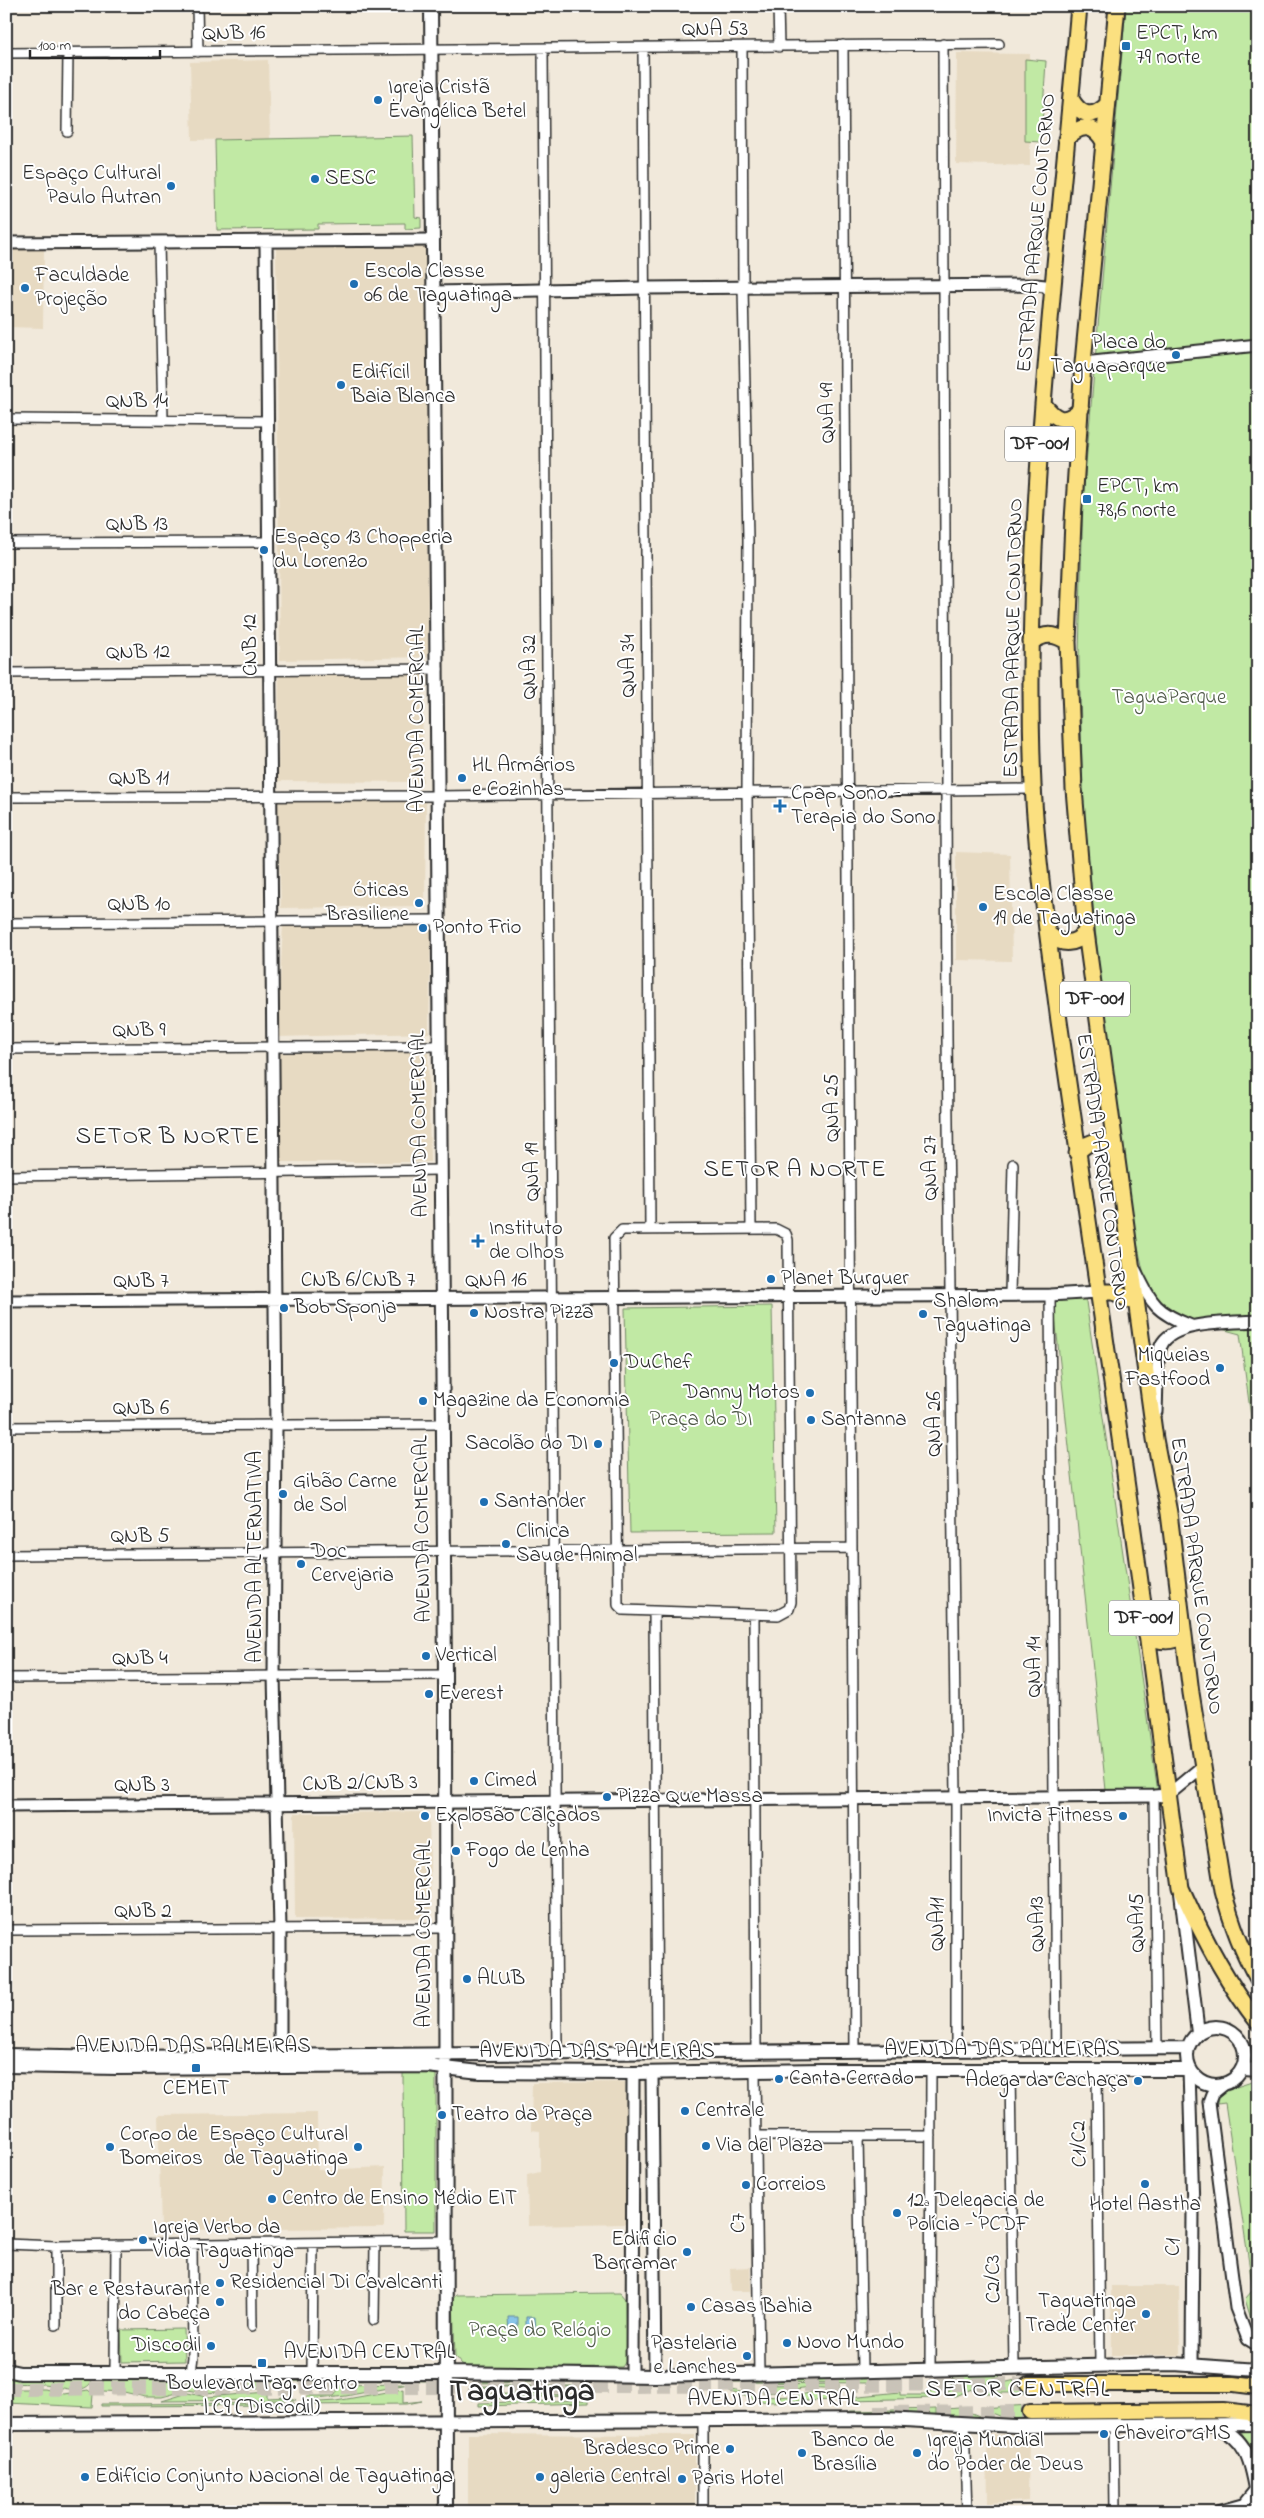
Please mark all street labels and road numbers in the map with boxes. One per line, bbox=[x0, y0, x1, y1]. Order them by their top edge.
street label: QNA 53 bbox=[682, 15, 748, 45]
street label: QNB 16 bbox=[202, 18, 266, 50]
street label: ESTRADA PARQUE CONTORNO bbox=[1010, 92, 1064, 374]
street label: QNA 49 bbox=[812, 382, 844, 444]
street label: QNB 14 bbox=[106, 387, 169, 417]
road number: DF-001 bbox=[1005, 426, 1075, 462]
street label: ESTRADA PARQUE CONTORNO bbox=[997, 498, 1031, 778]
street label: QNB 13 bbox=[106, 510, 168, 540]
street label: CNB 12 bbox=[235, 614, 267, 676]
street label: AVENIDA COMERCIAL bbox=[403, 625, 433, 813]
street label: QNA 34 bbox=[614, 634, 644, 698]
street label: QNA 32 bbox=[515, 635, 545, 699]
street label: QNB 12 bbox=[106, 637, 170, 669]
street label: QNB 11 bbox=[109, 764, 170, 794]
street label: QNB 10 bbox=[108, 890, 170, 920]
road number: DF-001 bbox=[1060, 982, 1130, 1016]
street label: QNB 9 bbox=[112, 1016, 167, 1046]
street label: AVENIDA COMERCIAL bbox=[403, 1030, 437, 1218]
street label: ESTRADA PARQUE CONTORNO bbox=[1068, 1031, 1136, 1313]
street label: QNA 25 bbox=[817, 1074, 849, 1142]
street label: QNA 27 bbox=[915, 1135, 947, 1201]
street label: QNA 19 bbox=[517, 1142, 549, 1202]
street label: QNA 16 bbox=[465, 1265, 527, 1297]
street label: CNB 6/CNB 7 bbox=[301, 1266, 416, 1296]
street label: QNB 7 bbox=[113, 1267, 169, 1297]
street label: QNA 26 bbox=[920, 1391, 950, 1457]
street label: QNB 6 bbox=[113, 1394, 169, 1424]
street label: AVENIDA COMERCIAL bbox=[406, 1435, 440, 1623]
street label: ESTRADA PARQUE CONTORNO bbox=[1162, 1435, 1230, 1717]
street label: AVENIDA ALTERNATIVA bbox=[241, 1451, 271, 1663]
street label: QNB 5 bbox=[110, 1522, 170, 1552]
road number: DF-001 bbox=[1109, 1600, 1179, 1636]
street label: QNA 14 bbox=[1020, 1636, 1050, 1698]
street label: QNB 4 bbox=[112, 1644, 168, 1674]
street label: CNB 2/CNB 3 bbox=[302, 1768, 418, 1800]
street label: QNB 3 bbox=[114, 1771, 170, 1801]
street label: AVENIDA COMERCIAL bbox=[410, 1840, 440, 2028]
street label: QNA15 bbox=[1122, 1893, 1154, 1953]
street label: QNA13 bbox=[1023, 1896, 1053, 1952]
street label: QNB 2 bbox=[114, 1897, 172, 1927]
street label: QNA11 bbox=[923, 1897, 953, 1951]
street label: AVENIDA DAS PALMEIRAS bbox=[75, 2032, 311, 2062]
street label: AVENIDA DAS PALMEIRAS bbox=[884, 2035, 1120, 2065]
street label: AVENIDA DAS PALMEIRAS bbox=[479, 2037, 715, 2067]
street label: C1/C2 bbox=[1065, 2120, 1095, 2168]
street label: C7 bbox=[724, 2212, 754, 2233]
street label: C1 bbox=[1159, 2238, 1189, 2256]
street label: C2/C3 bbox=[979, 2254, 1009, 2304]
street label: AVENIDA CENTRAL bbox=[283, 2338, 455, 2368]
street label: AVENIDA CENTRAL bbox=[687, 2385, 859, 2415]

